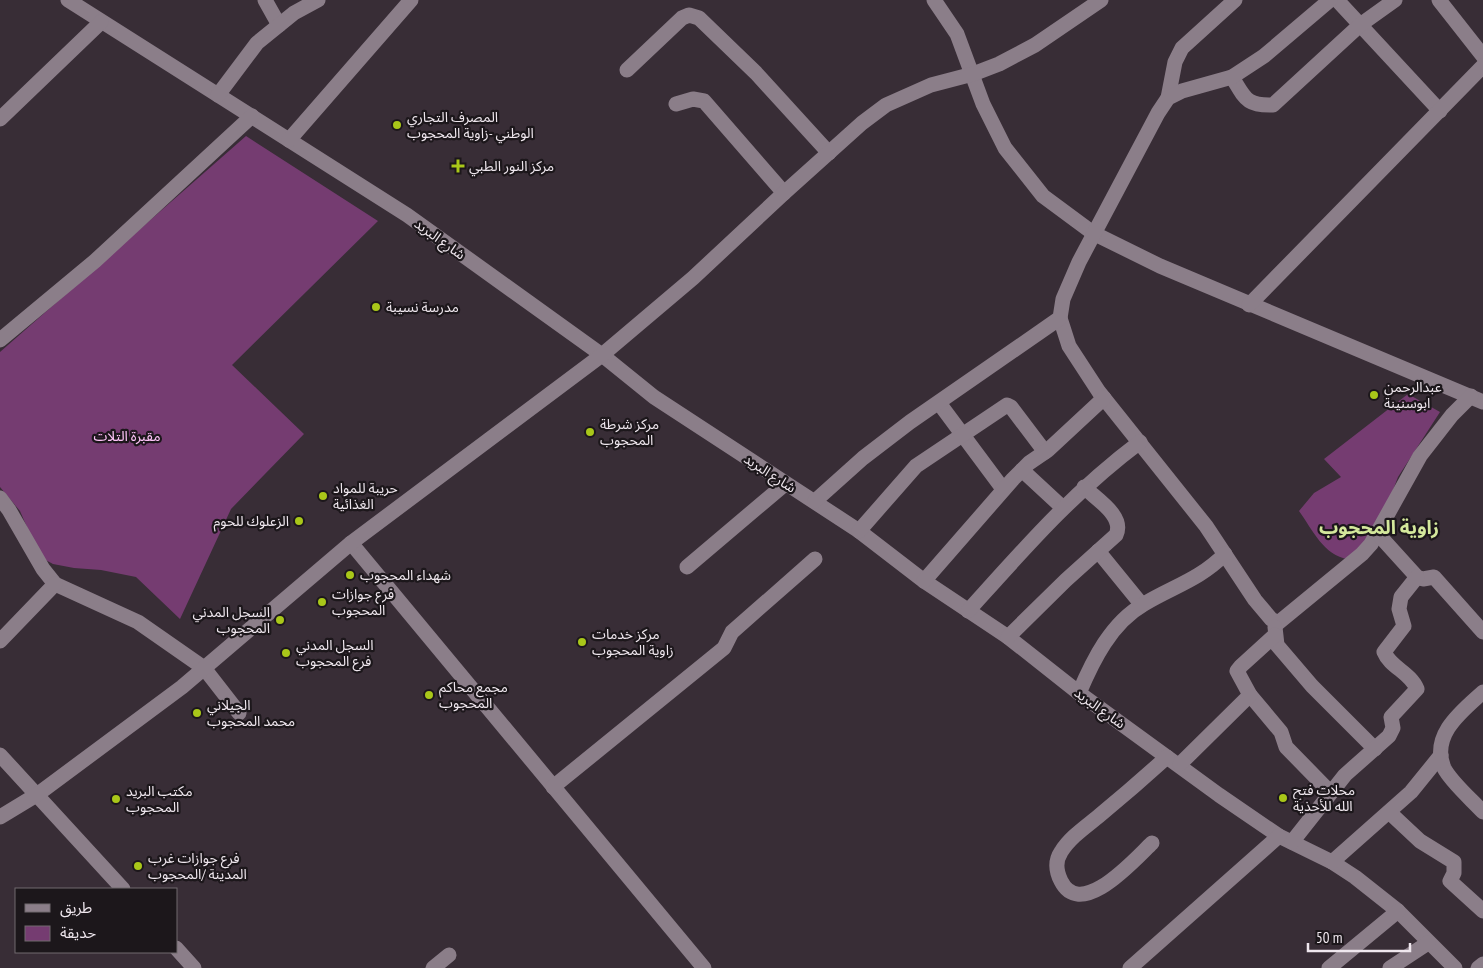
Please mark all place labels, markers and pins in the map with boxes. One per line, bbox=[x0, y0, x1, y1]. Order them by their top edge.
place label: المصرف التجاري الوطني -زاوية المحجوب bbox=[407, 108, 534, 144]
marker: المصرف التجاري الوطني -زاوية المحجوب bbox=[391, 119, 403, 131]
place label: مركز النور الطبي bbox=[469, 157, 554, 177]
marker: مركز النور الطبي bbox=[451, 159, 465, 173]
place label: مدرسة نسيبة bbox=[386, 298, 459, 316]
marker: مدرسة نسيبة bbox=[370, 301, 382, 313]
place label: عبدالرحمن ابوسنينة bbox=[1384, 378, 1442, 412]
marker: عبدالرحمن ابوسنينة bbox=[1368, 389, 1380, 401]
place label: مركز شرطة المحجوب bbox=[600, 415, 659, 449]
marker: مركز شرطة المحجوب bbox=[584, 426, 596, 438]
place label: حريبة للمواد الغذائية bbox=[333, 479, 398, 513]
marker: حريبة للمواد الغذائية bbox=[317, 490, 329, 502]
place label: الزعلوك للحوم bbox=[214, 512, 289, 532]
marker: الزعلوك للحوم bbox=[293, 515, 305, 527]
place label: شهداء المحجوب bbox=[360, 566, 451, 584]
marker: شهداء المحجوب bbox=[344, 569, 356, 581]
place label: فرع جوازات المحجوب bbox=[332, 585, 394, 619]
marker: فرع جوازات المحجوب bbox=[316, 596, 328, 608]
place label: السجل المدني المحجوب bbox=[192, 603, 270, 637]
marker: السجل المدني المحجوب bbox=[274, 614, 286, 626]
place label: مركز خدمات زاوية المحجوب bbox=[592, 625, 674, 659]
place label: السجل المدني فرع المحجوب bbox=[296, 636, 374, 672]
marker: مركز خدمات زاوية المحجوب bbox=[576, 636, 588, 648]
marker: السجل المدني فرع المحجوب bbox=[280, 647, 292, 659]
place label: مجمع محاكم المحجوب bbox=[439, 678, 508, 712]
marker: مجمع محاكم المحجوب bbox=[423, 689, 435, 701]
place label: الجيلاني محمد المحجوب bbox=[207, 696, 295, 730]
marker: الجيلاني محمد المحجوب bbox=[191, 707, 203, 719]
place label: محلات فتح الله للأحذية bbox=[1293, 781, 1355, 815]
place label: مكتب البريد المحجوب bbox=[126, 782, 193, 816]
marker: محلات فتح الله للأحذية bbox=[1277, 792, 1289, 804]
marker: مكتب البريد المحجوب bbox=[110, 793, 122, 805]
place label: فرع جوازات غرب المدينة /المحجوب bbox=[148, 849, 247, 883]
marker: فرع جوازات غرب المدينة /المحجوب bbox=[132, 860, 144, 872]

